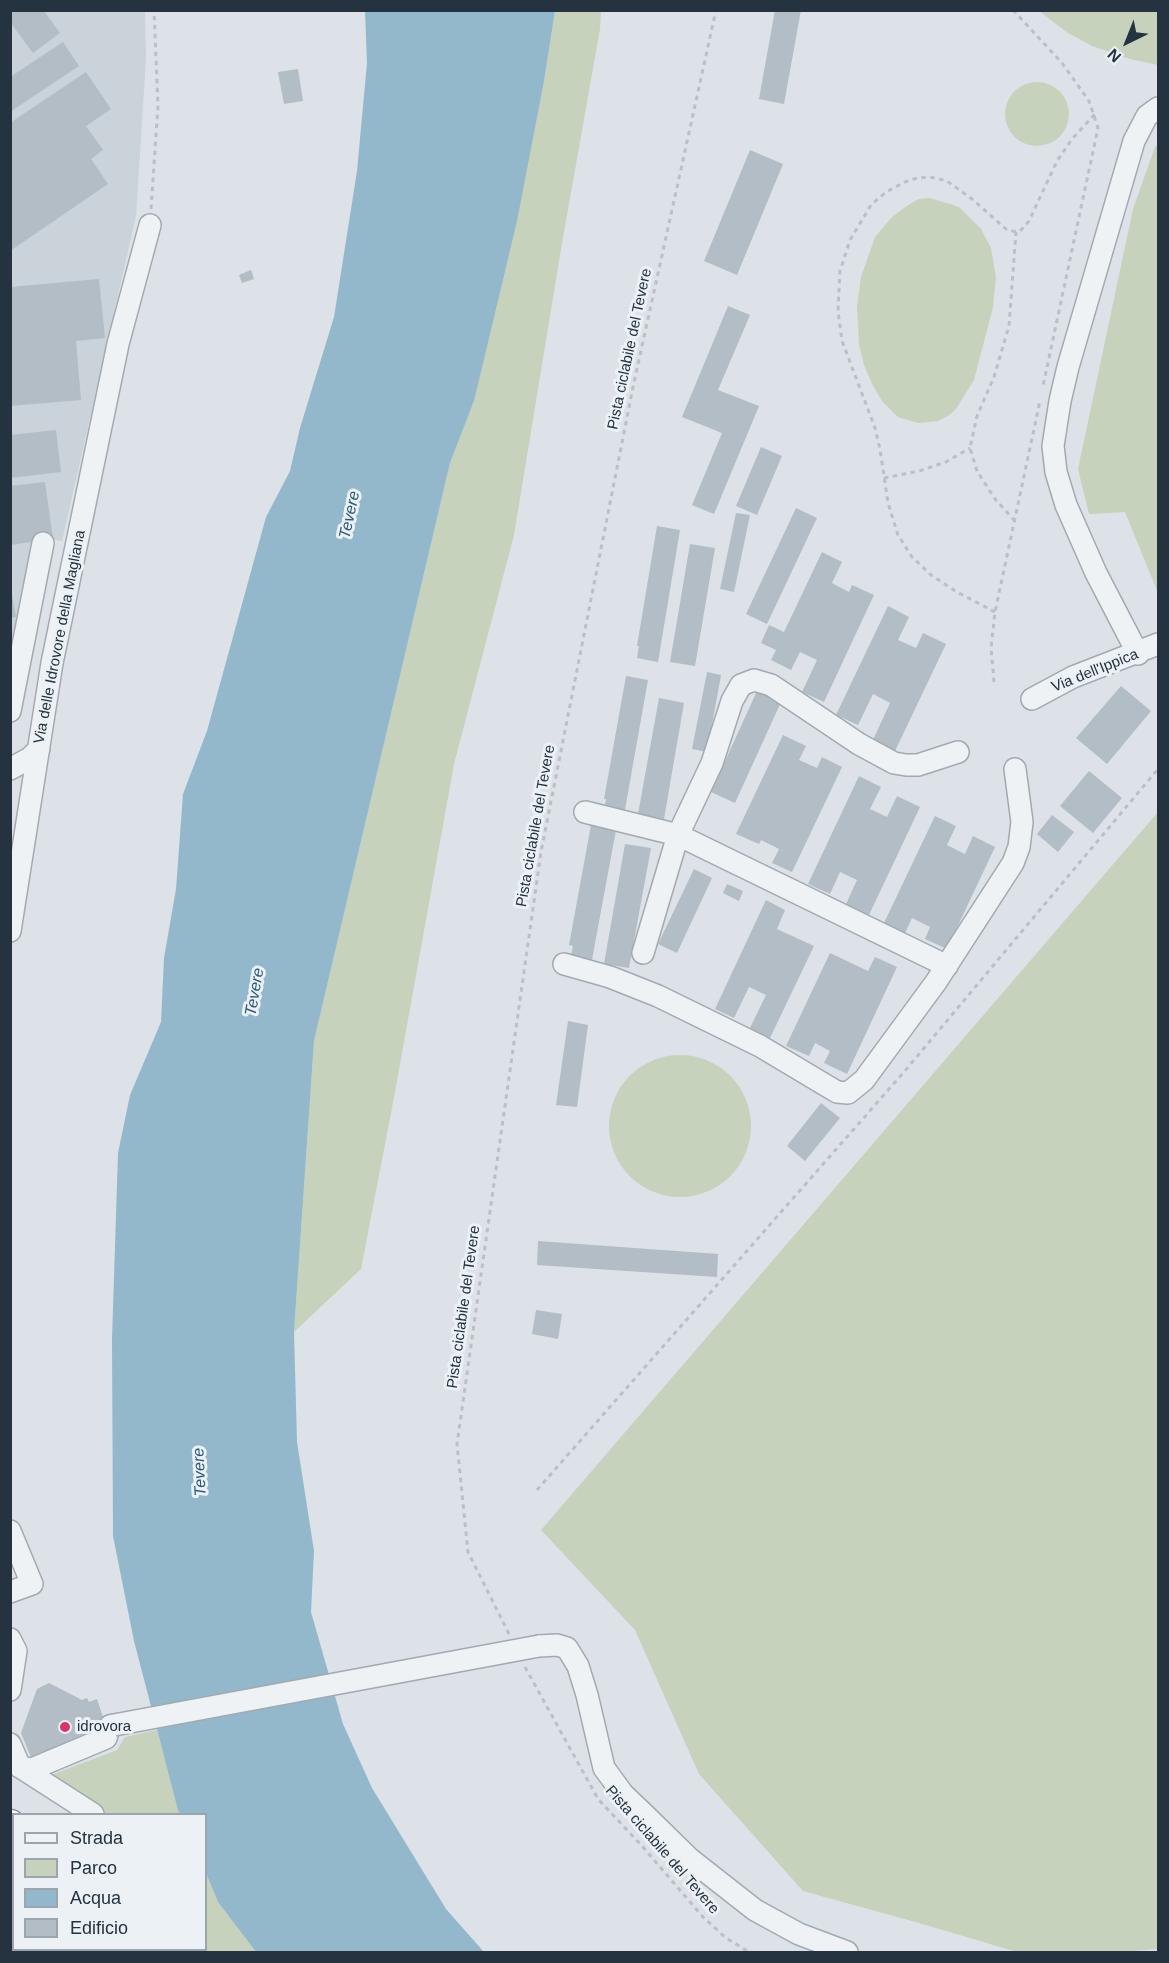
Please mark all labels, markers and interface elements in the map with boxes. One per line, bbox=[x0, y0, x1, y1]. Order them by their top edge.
north arrow bbox=[1097, 12, 1157, 72]
text: N bbox=[1104, 45, 1124, 66]
street label: Pista ciclabile del Tevere bbox=[604, 267, 656, 431]
water label: Tevere bbox=[336, 489, 364, 541]
street label: Via delle Idrovore della Magliana bbox=[30, 529, 90, 745]
street label: Via dell'Ippica bbox=[1049, 645, 1141, 697]
street label: Pista ciclabile del Tevere bbox=[513, 744, 559, 908]
water label: Tevere bbox=[241, 967, 269, 1017]
street label: Pista ciclabile del Tevere bbox=[444, 1224, 484, 1390]
water label: Tevere bbox=[189, 1447, 211, 1497]
place label: idrovora bbox=[77, 1718, 131, 1736]
marker: idrovora bbox=[58, 1720, 72, 1734]
street label: Pista ciclabile del Tevere bbox=[601, 1782, 723, 1918]
legend bbox=[12, 1813, 207, 1951]
text: Strada bbox=[70, 1828, 123, 1848]
text: Parco bbox=[70, 1858, 117, 1878]
text: Acqua bbox=[70, 1888, 121, 1908]
text: Edificio bbox=[70, 1918, 128, 1938]

